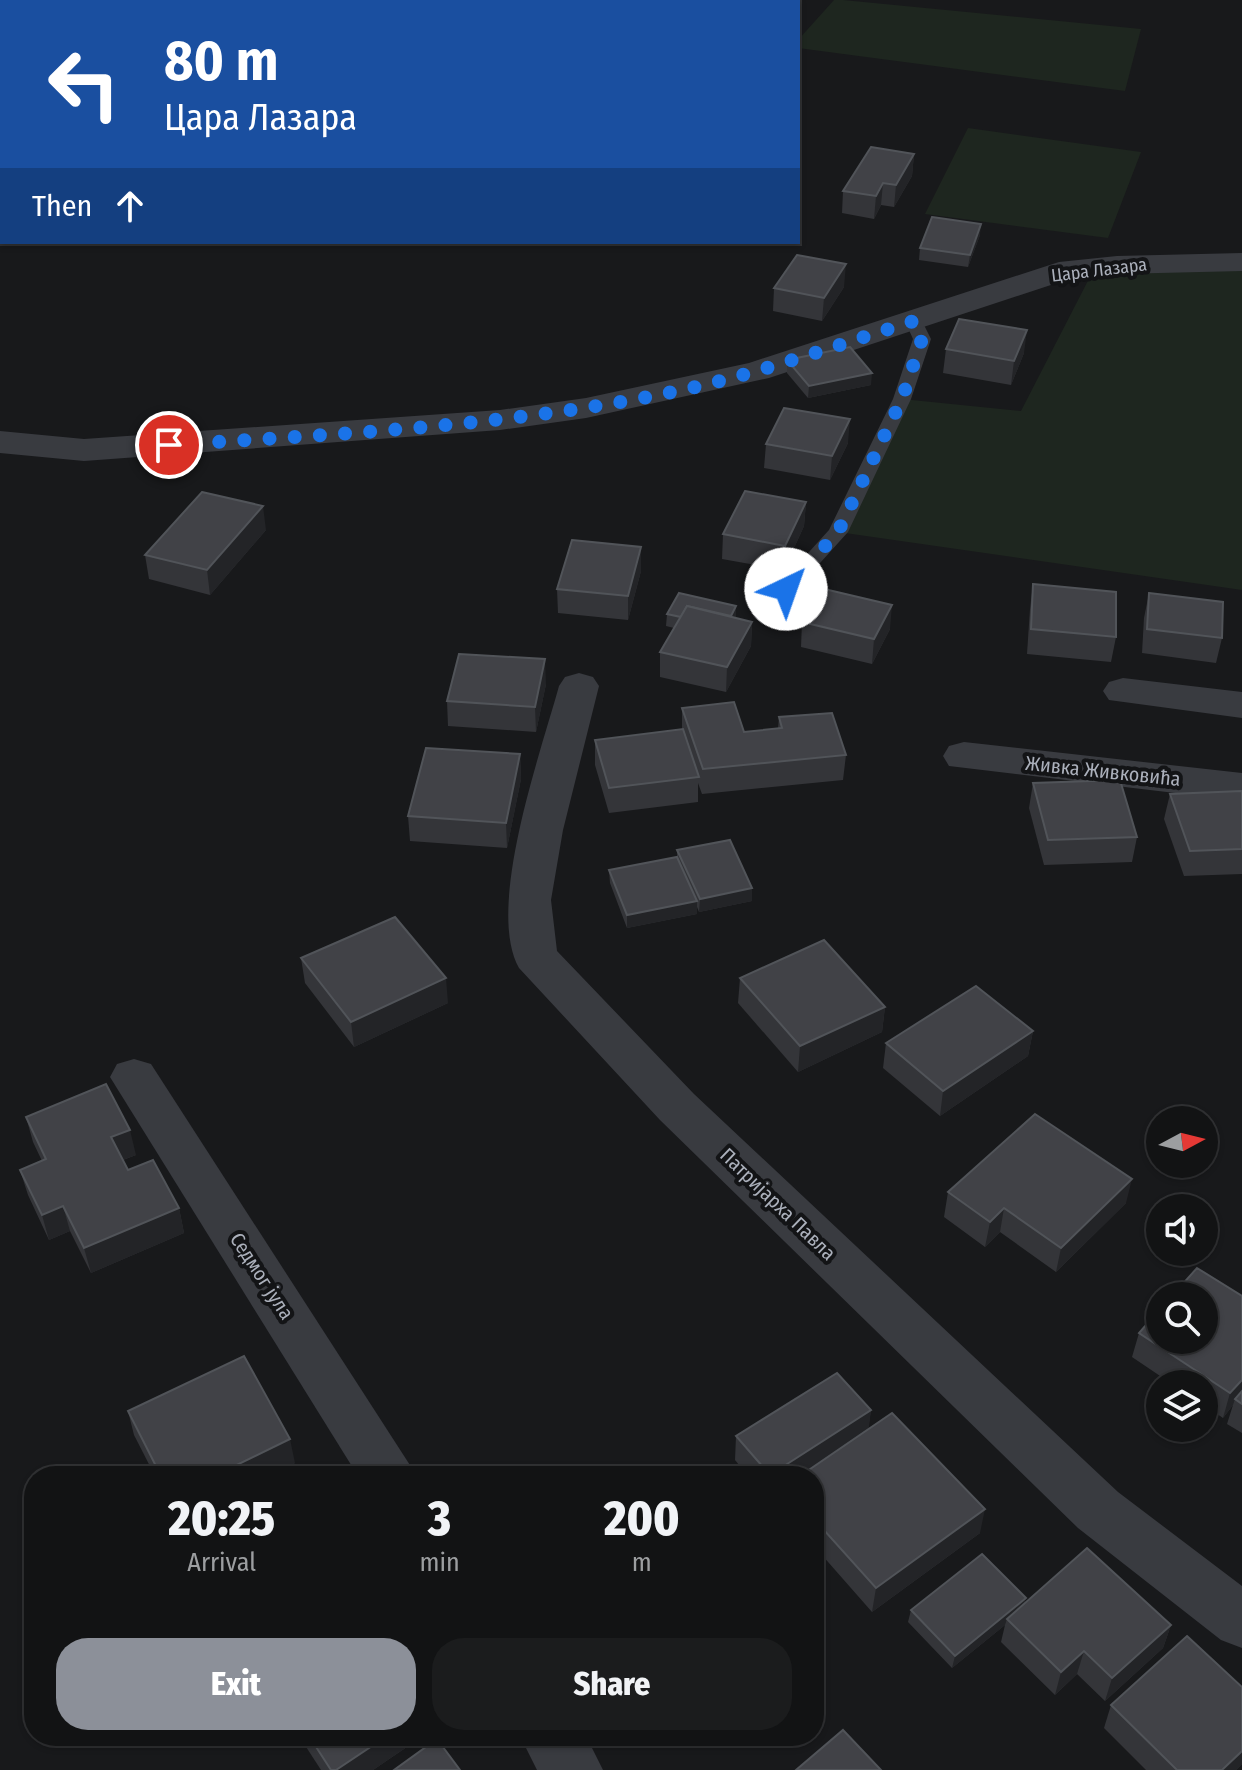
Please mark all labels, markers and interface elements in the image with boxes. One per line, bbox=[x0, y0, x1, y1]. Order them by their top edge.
text: 80 m bbox=[164, 28, 279, 95]
icon: left bbox=[32, 32, 136, 136]
text: Цара Лазара bbox=[164, 96, 357, 140]
icon: ahead bbox=[108, 184, 152, 228]
text: Then bbox=[32, 188, 92, 224]
street label: Цара Лазара bbox=[1050, 253, 1148, 287]
pin bbox=[135, 411, 203, 479]
icon: arrive bbox=[147, 423, 191, 467]
position arrow bbox=[744, 547, 828, 631]
street label: Живка Живковића bbox=[1024, 751, 1182, 791]
north arrow bbox=[1146, 1106, 1218, 1178]
map controls bbox=[1146, 1106, 1218, 1442]
street label: Патријарха Павла bbox=[715, 1143, 841, 1265]
button: sound bbox=[1146, 1194, 1218, 1266]
street label: Седмог јула bbox=[225, 1228, 299, 1324]
button: search bbox=[1146, 1282, 1218, 1354]
button: layers bbox=[1146, 1370, 1218, 1442]
text: 20:25 bbox=[168, 1490, 275, 1548]
text: 3 bbox=[428, 1490, 451, 1548]
text: 200 bbox=[604, 1490, 680, 1548]
text: Arrival bbox=[187, 1547, 256, 1578]
text: min bbox=[419, 1547, 460, 1578]
text: m bbox=[632, 1547, 652, 1578]
button: Exit bbox=[56, 1638, 416, 1730]
button: Share bbox=[432, 1638, 792, 1730]

